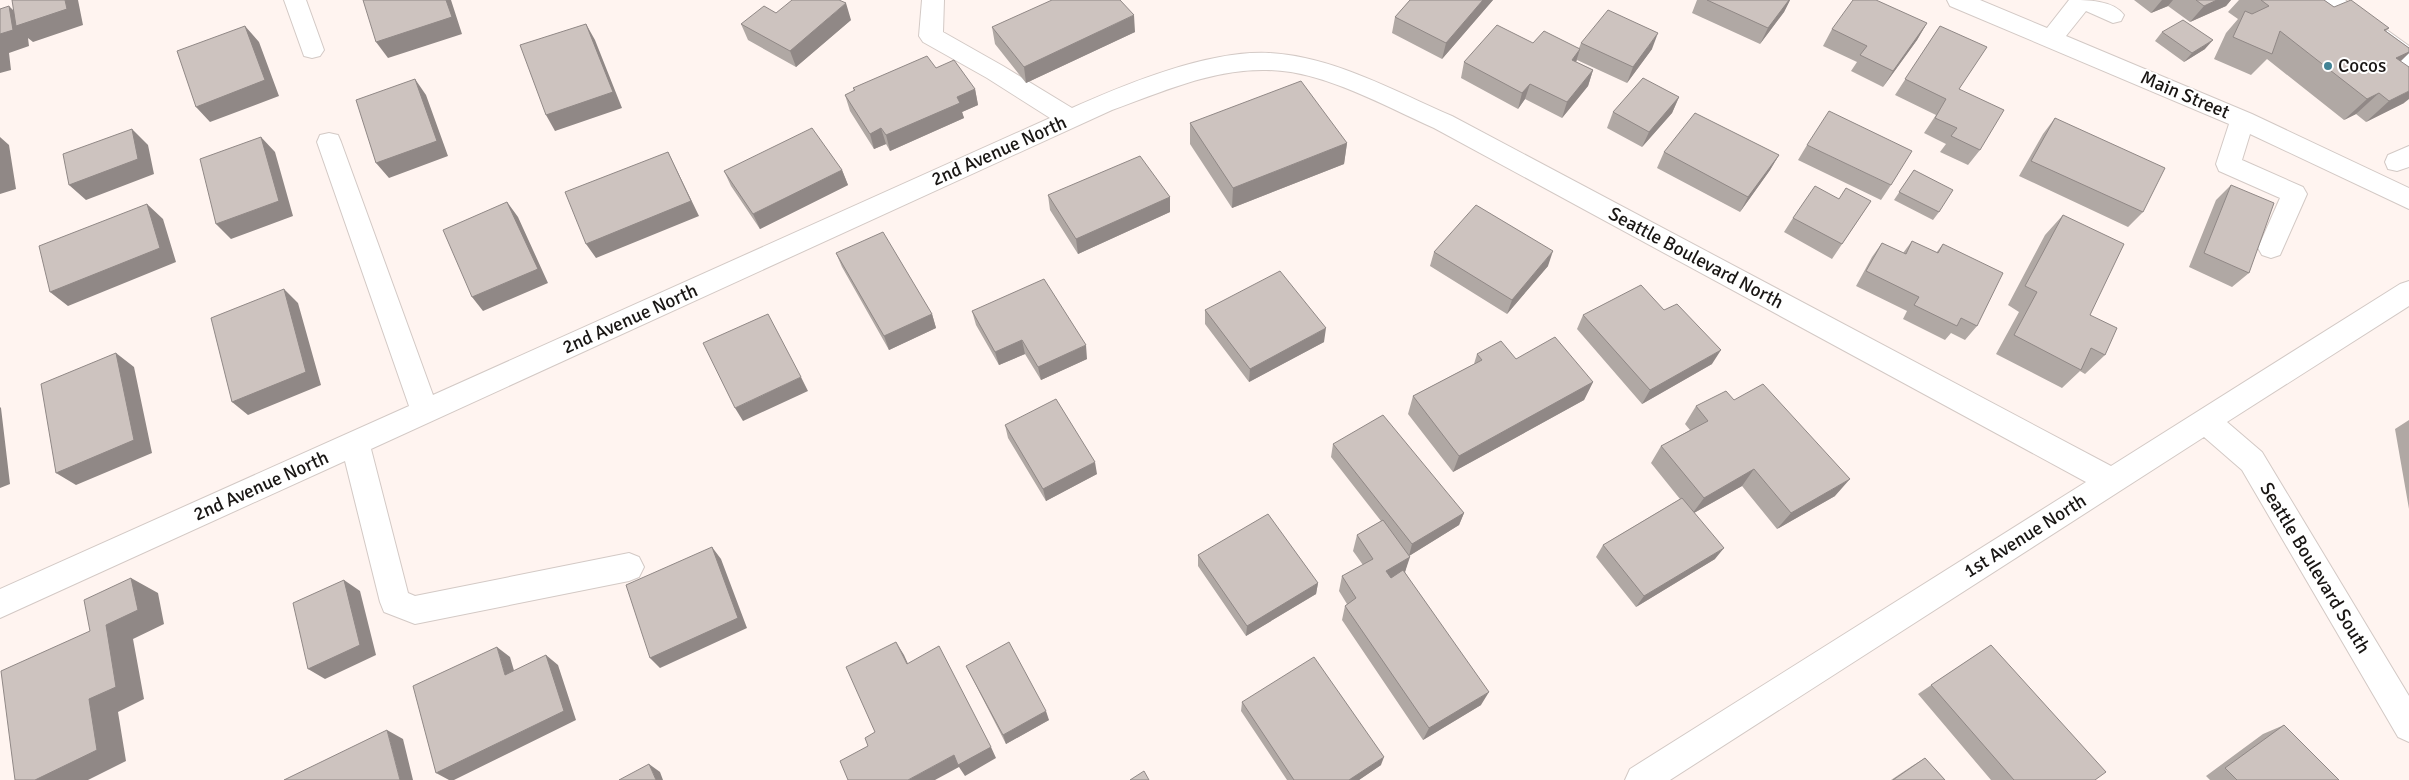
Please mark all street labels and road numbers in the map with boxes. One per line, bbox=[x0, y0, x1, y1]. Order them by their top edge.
street label: Main Street bbox=[2137, 66, 2233, 125]
street label: 2nd Avenue North bbox=[928, 110, 1070, 192]
street label: Seattle Boulevard North bbox=[1604, 202, 1788, 314]
street label: 2nd Avenue North bbox=[559, 278, 701, 360]
street label: 2nd Avenue North bbox=[190, 445, 332, 527]
street label: Seattle Boulevard South bbox=[2254, 478, 2376, 658]
street label: 1st Avenue North bbox=[1959, 489, 2091, 583]

